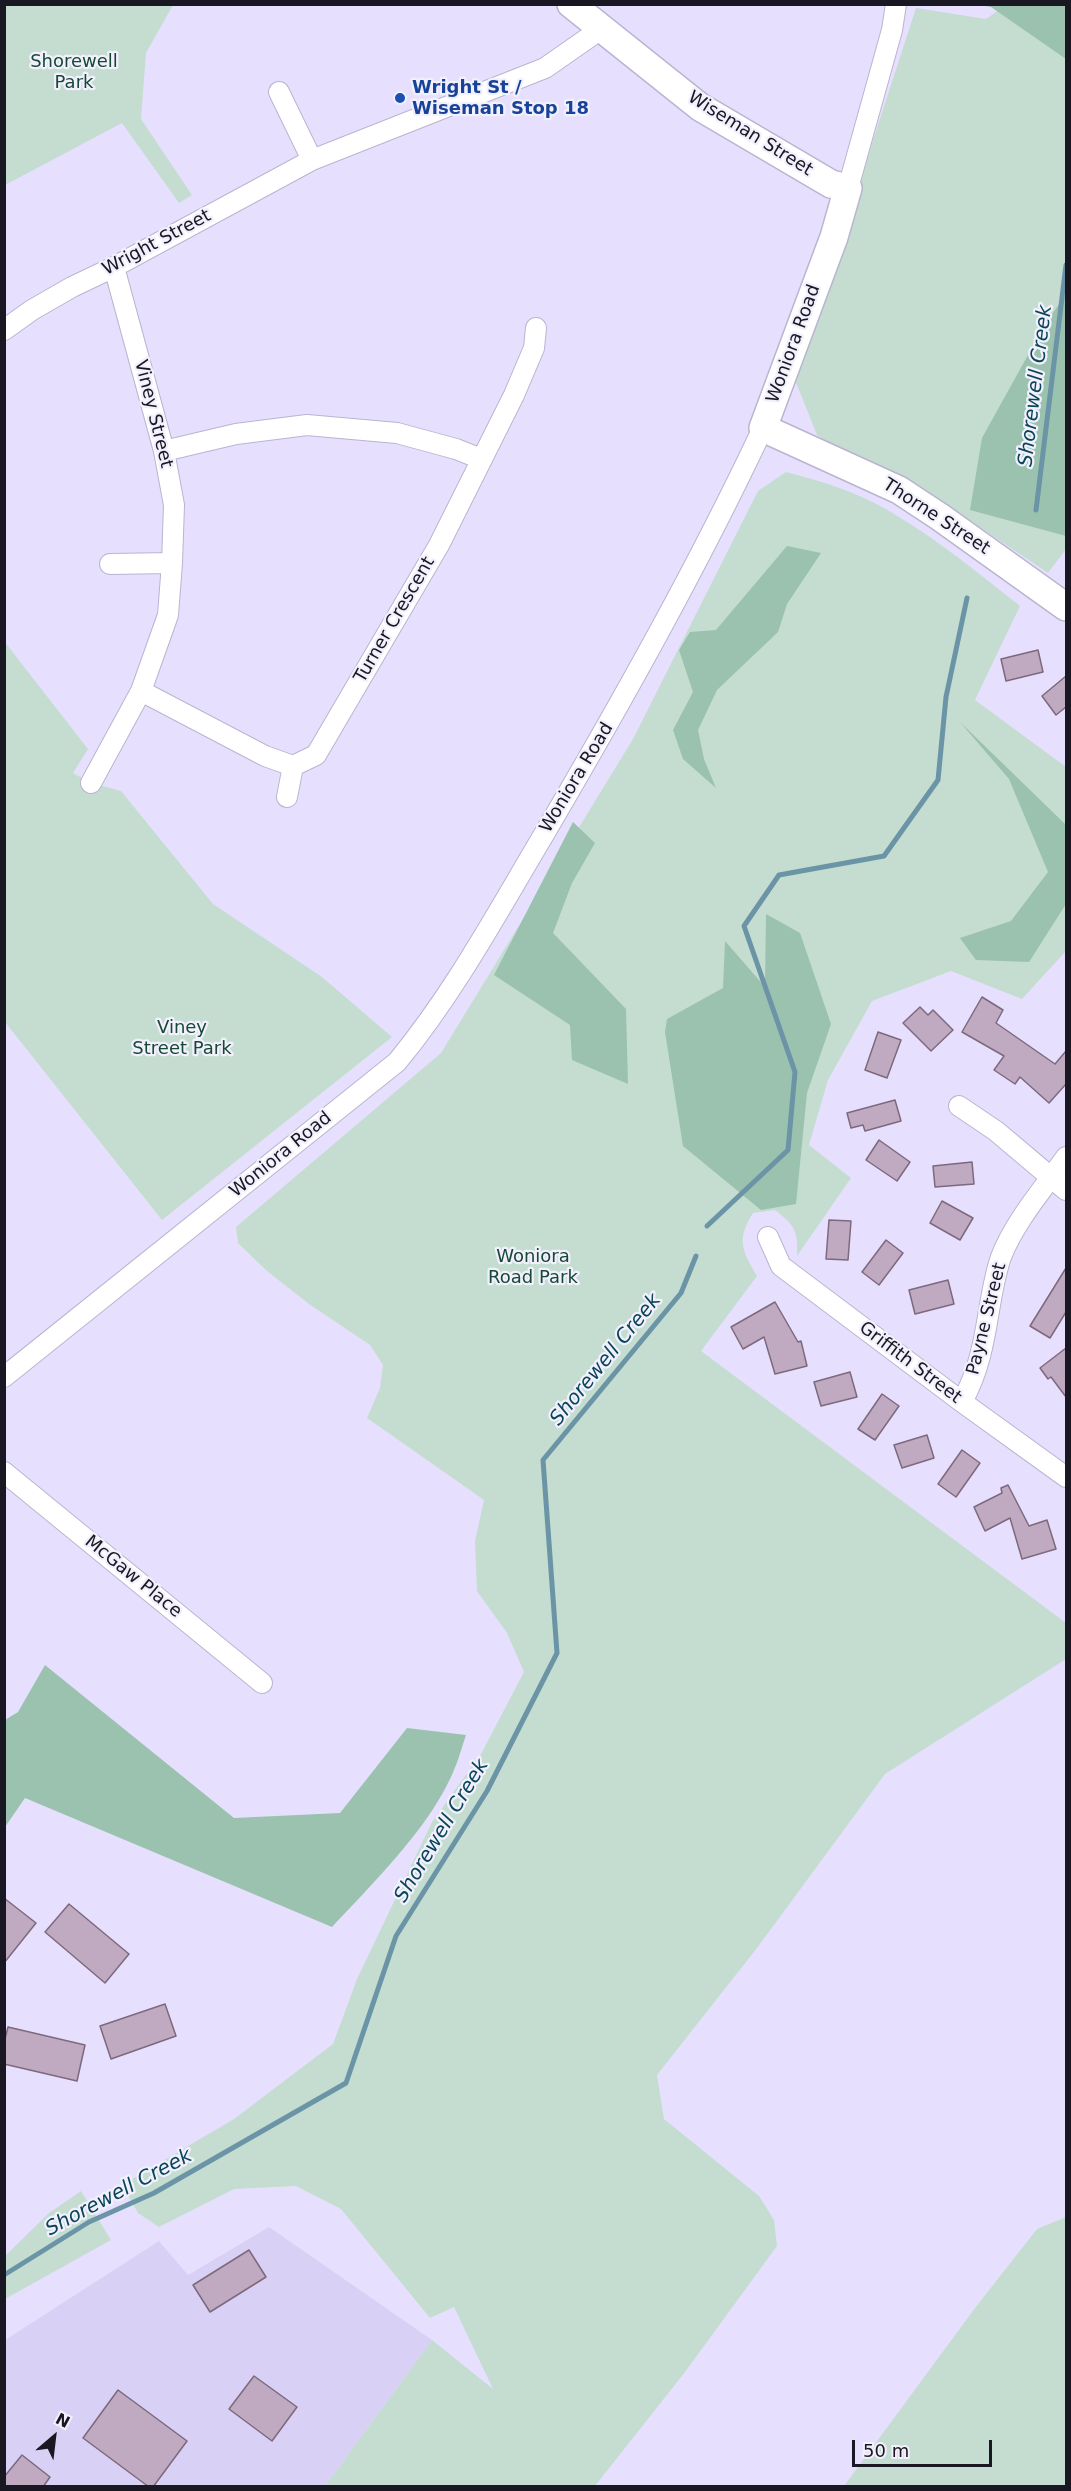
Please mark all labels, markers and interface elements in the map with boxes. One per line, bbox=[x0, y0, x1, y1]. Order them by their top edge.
park label: Shorewell Park bbox=[30, 51, 118, 94]
place label: Wright St / Wiseman Stop 18 bbox=[412, 77, 589, 119]
street label: Wiseman Street bbox=[684, 87, 816, 181]
marker: Wright St / Wiseman Stop 18 bbox=[393, 91, 407, 105]
street label: Wright Street bbox=[99, 205, 215, 281]
street label: Woniora Road bbox=[763, 282, 825, 406]
water label: Shorewell Creek bbox=[1014, 304, 1058, 468]
street label: Viney Street bbox=[129, 358, 177, 470]
street label: Thorne Street bbox=[878, 474, 994, 560]
street label: Turner Crescent bbox=[350, 553, 440, 687]
street label: Woniora Road bbox=[536, 719, 618, 837]
park label: Viney Street Park bbox=[132, 1017, 232, 1060]
street label: Woniora Road bbox=[226, 1107, 336, 1203]
park label: Woniora Road Park bbox=[488, 1246, 578, 1288]
street label: Payne Street bbox=[963, 1261, 1011, 1377]
water label: Shorewell Creek bbox=[545, 1289, 667, 1431]
street label: Griffith Street bbox=[855, 1317, 965, 1409]
street label: McGaw Place bbox=[80, 1531, 186, 1623]
water label: Shorewell Creek bbox=[390, 1755, 494, 1907]
water label: Shorewell Creek bbox=[42, 2144, 196, 2242]
north arrow bbox=[24, 2407, 84, 2467]
text: N bbox=[52, 2409, 73, 2432]
scale bar bbox=[855, 2428, 994, 2466]
text: 50 m bbox=[863, 2440, 909, 2461]

